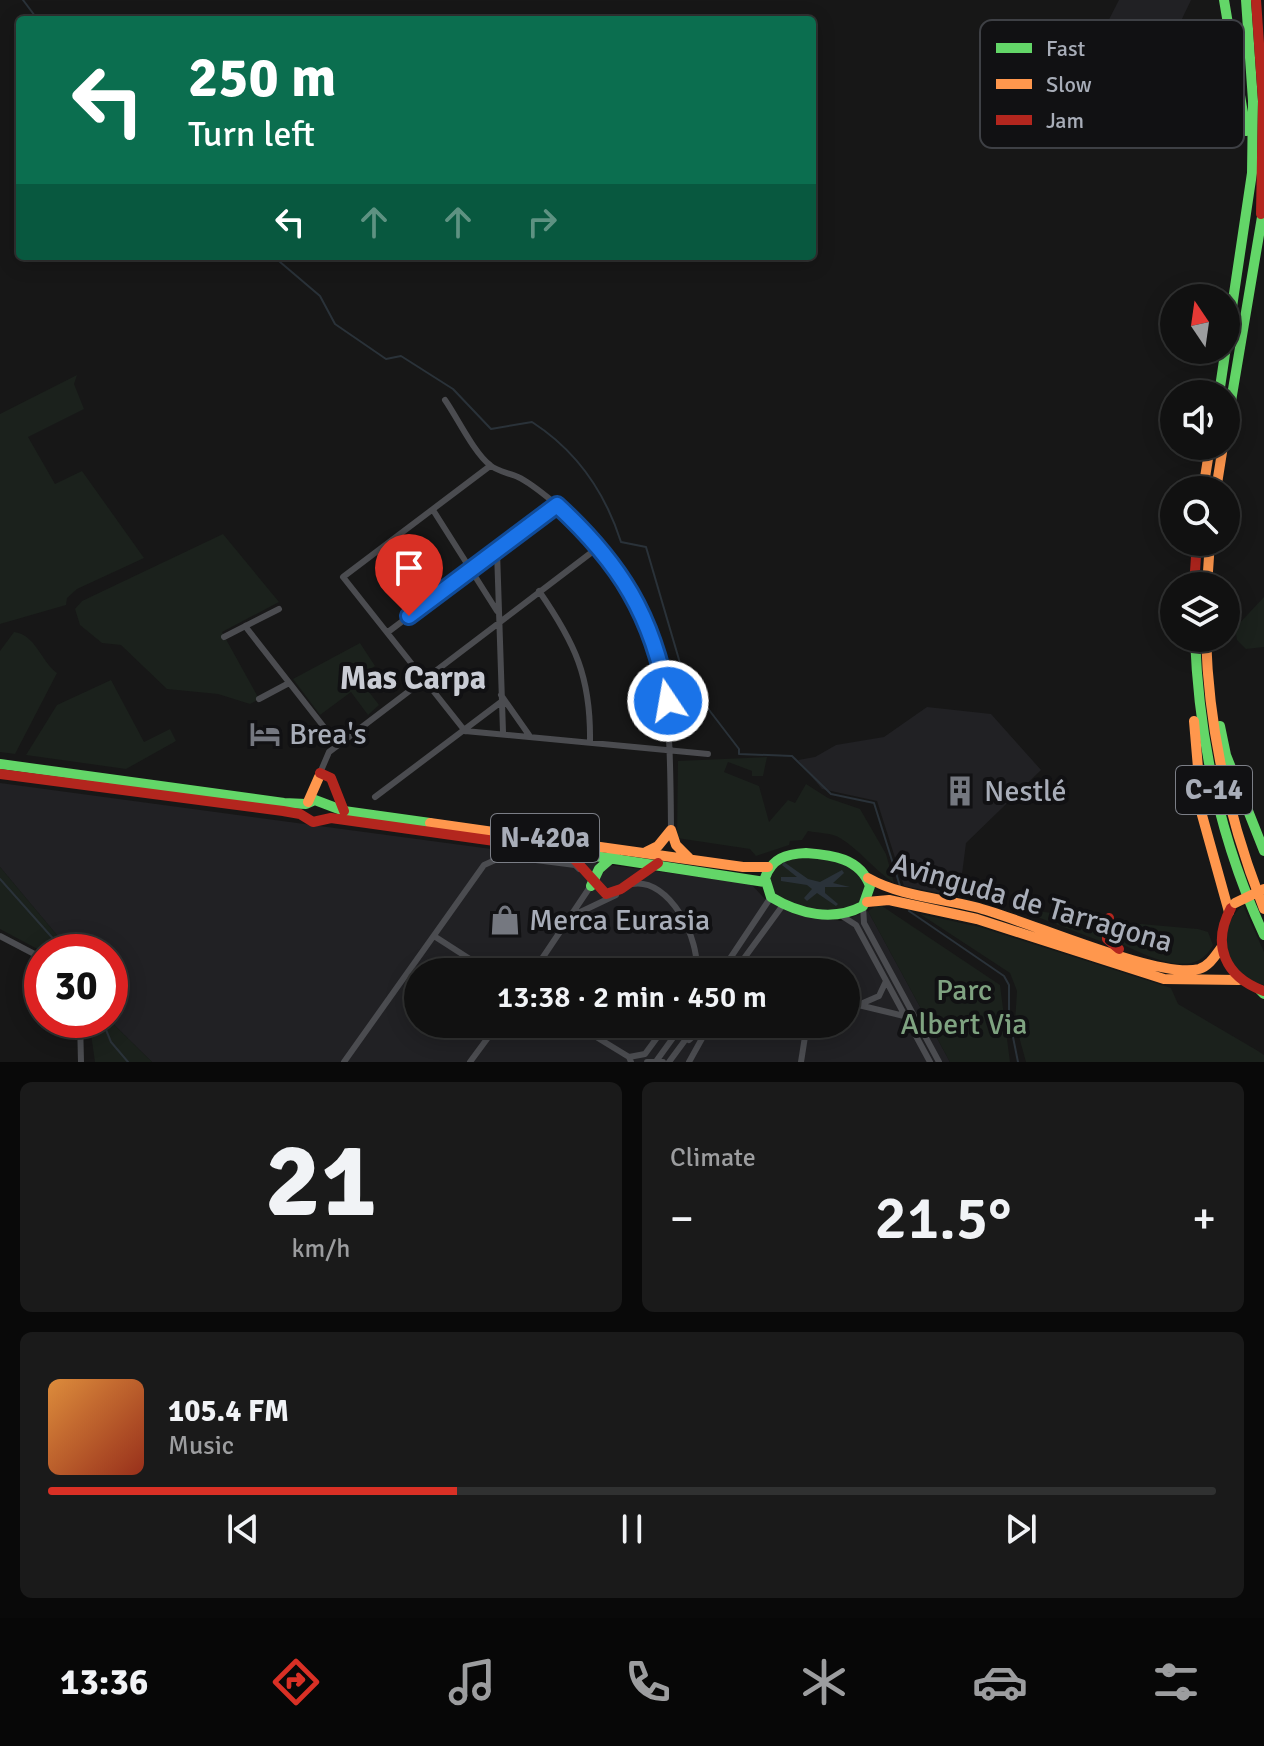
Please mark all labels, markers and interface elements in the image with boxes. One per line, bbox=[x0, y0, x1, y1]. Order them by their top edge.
legend bbox=[980, 20, 1244, 148]
text: Fast bbox=[1046, 35, 1086, 62]
text: 250 m bbox=[188, 43, 336, 112]
icon: left bbox=[56, 48, 160, 152]
text: Slow bbox=[1046, 71, 1092, 98]
text: Jam bbox=[1046, 107, 1084, 134]
text: Turn left bbox=[188, 112, 315, 157]
icon: left bbox=[268, 200, 312, 244]
icon: ahead bbox=[352, 200, 396, 244]
icon: ahead bbox=[436, 200, 480, 244]
icon: right bbox=[520, 200, 564, 244]
north arrow bbox=[1160, 284, 1240, 364]
map controls bbox=[1160, 284, 1240, 652]
button: sound bbox=[1160, 380, 1240, 460]
button: search bbox=[1160, 476, 1240, 556]
pin bbox=[375, 534, 443, 616]
icon: arrive bbox=[387, 546, 431, 590]
button: layers bbox=[1160, 572, 1240, 652]
district label: Mas Carpa bbox=[340, 659, 486, 698]
position arrow bbox=[626, 659, 710, 743]
place label: Brea's bbox=[289, 716, 367, 753]
hotel icon: Brea's bbox=[248, 717, 282, 751]
road number: C-14 bbox=[1176, 766, 1252, 814]
place label: Nestlé bbox=[984, 773, 1067, 810]
building icon: Nestlé bbox=[943, 774, 977, 808]
road number: N-420a bbox=[491, 814, 599, 862]
street label: Avinguda de Tarragona bbox=[887, 845, 1177, 961]
place label: Merca Eurasia bbox=[529, 902, 710, 939]
shop icon: Merca Eurasia bbox=[488, 903, 522, 937]
speed limit sign: 30 bbox=[24, 934, 128, 1038]
park label: Parc Albert Via bbox=[900, 972, 1028, 1043]
text: 13:38 · 2 min · 450 m bbox=[497, 979, 767, 1016]
text: 21 bbox=[265, 1117, 377, 1245]
text: Climate bbox=[670, 1142, 756, 1174]
text: 21.5° bbox=[875, 1182, 1011, 1256]
text: − bbox=[670, 1192, 694, 1246]
text: + bbox=[1192, 1192, 1216, 1246]
text: km/h bbox=[292, 1233, 350, 1265]
text: 105.4 FM bbox=[168, 1393, 289, 1430]
text: Music bbox=[168, 1430, 234, 1462]
icon: previous bbox=[221, 1507, 265, 1551]
icon: pause bbox=[610, 1507, 654, 1551]
icon: next bbox=[999, 1507, 1043, 1551]
icon: directions bbox=[268, 1654, 324, 1710]
icon: music bbox=[444, 1654, 500, 1710]
icon: phone bbox=[620, 1654, 676, 1710]
icon: climate bbox=[796, 1654, 852, 1710]
icon: car bbox=[972, 1654, 1028, 1710]
icon: filters bbox=[1148, 1654, 1204, 1710]
text: 13:36 bbox=[60, 1660, 148, 1705]

